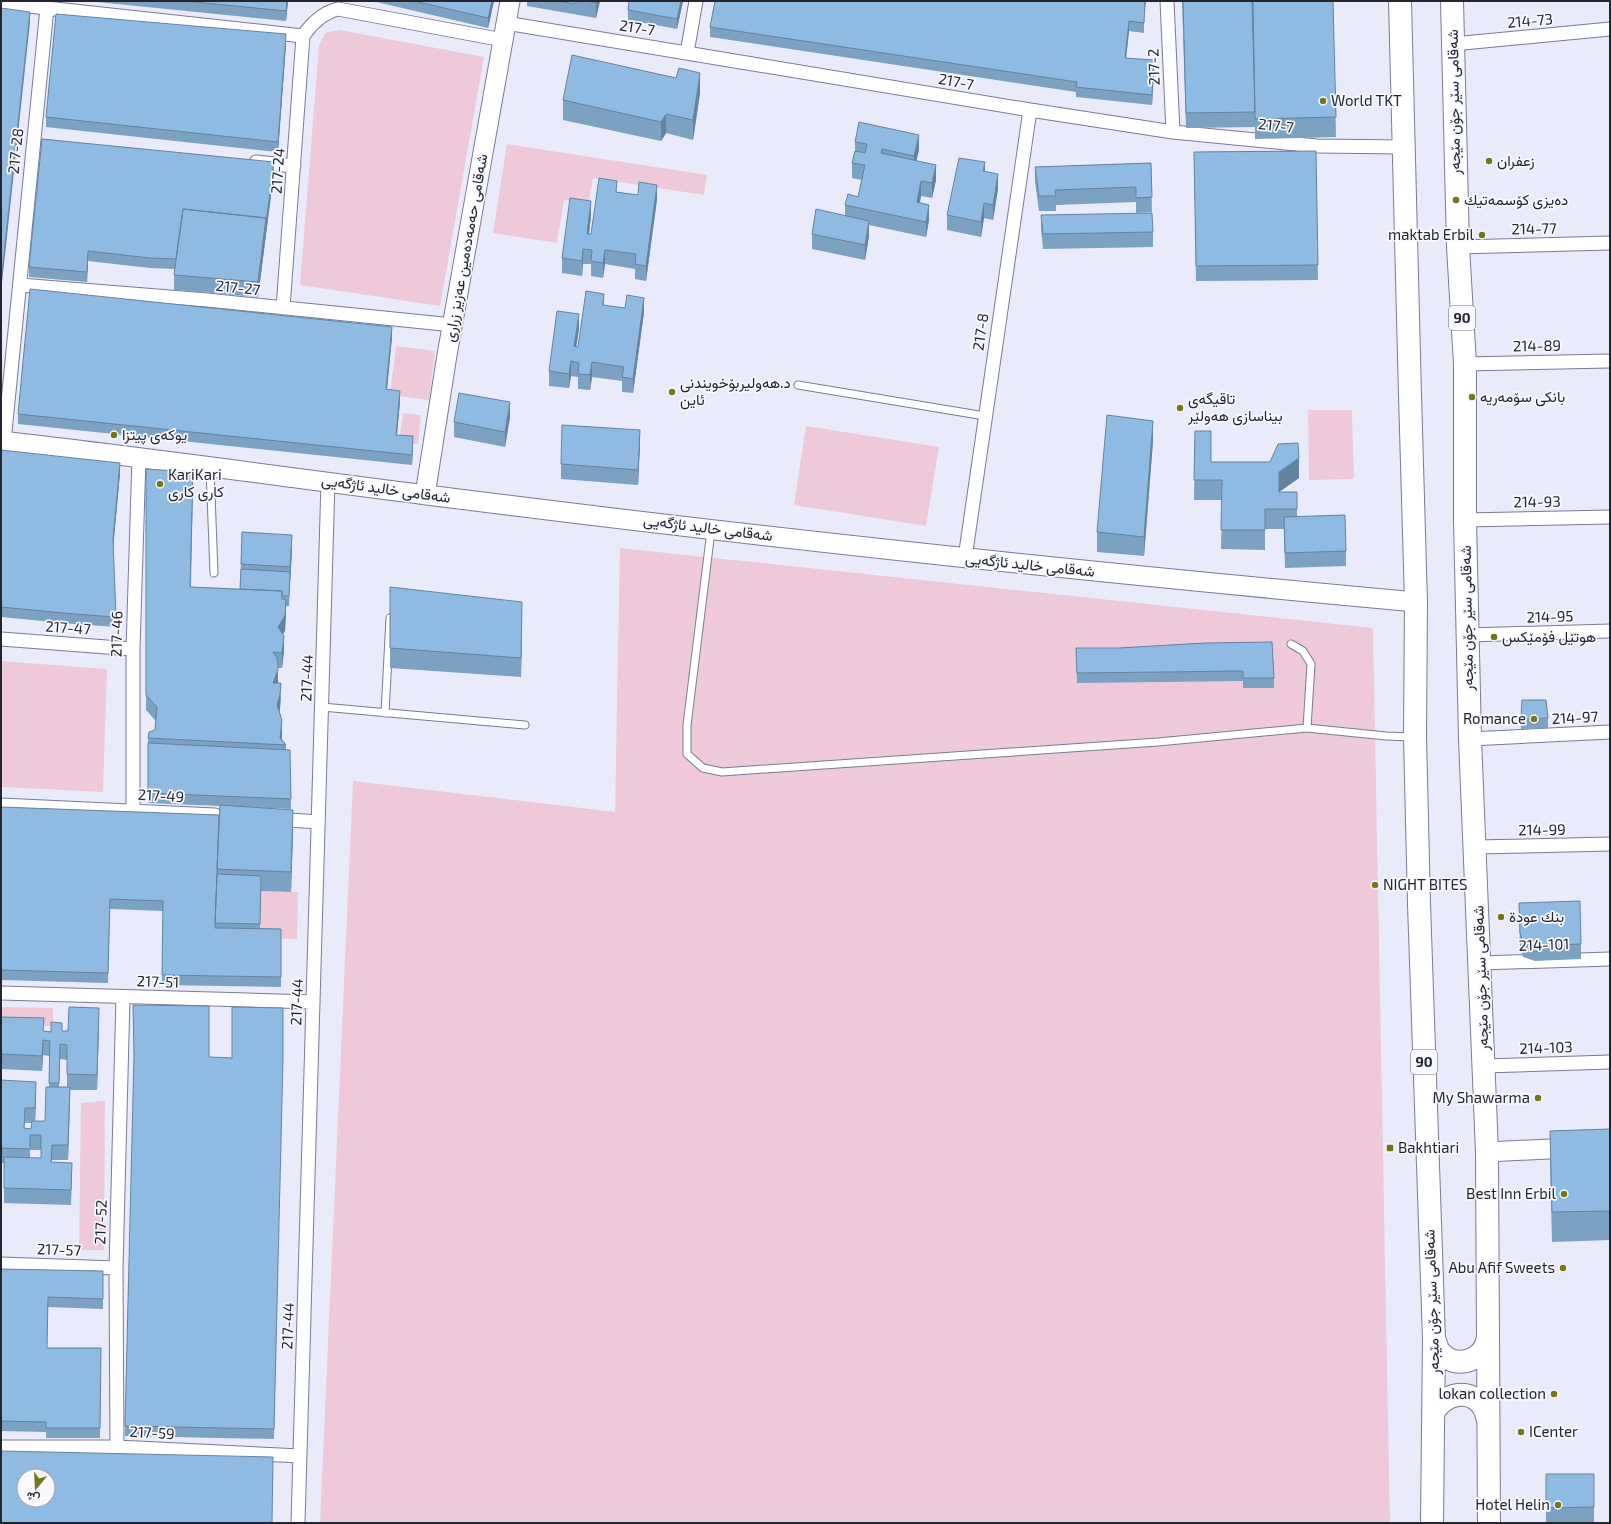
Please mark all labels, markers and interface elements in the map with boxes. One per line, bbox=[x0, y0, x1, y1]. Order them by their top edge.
street label: 214-73 bbox=[1506, 9, 1553, 31]
street label: 217-7 bbox=[618, 15, 656, 39]
street label: شەقامی سێر جۆن مێجەر bbox=[1443, 29, 1465, 176]
street label: 217-2 bbox=[1143, 48, 1163, 86]
street label: 217-7 bbox=[937, 69, 976, 93]
place label: World TKT bbox=[1331, 91, 1402, 109]
marker: World TKT bbox=[1318, 96, 1328, 106]
street label: 217-7 bbox=[1257, 114, 1295, 136]
street label: 217-28 bbox=[4, 127, 26, 175]
street label: 217-24 bbox=[266, 147, 288, 195]
place label: زعفران bbox=[1497, 151, 1535, 170]
street label: شەقامی حەمەدەمین عەزیز زراری bbox=[440, 152, 492, 344]
marker: زعفران bbox=[1484, 156, 1494, 166]
place label: دەیزی کۆسمەتیك bbox=[1464, 190, 1568, 210]
marker: دەیزی کۆسمەتیك bbox=[1451, 195, 1461, 205]
street label: 214-77 bbox=[1511, 219, 1557, 237]
place label: maktab Erbil bbox=[1388, 225, 1475, 243]
marker: maktab Erbil bbox=[1477, 230, 1487, 240]
street label: 217-27 bbox=[215, 276, 262, 298]
road number: 90 bbox=[1449, 306, 1475, 330]
street label: 217-8 bbox=[968, 312, 992, 352]
street label: 214-89 bbox=[1513, 336, 1561, 354]
place label: د.هه‌ولیربۆخویندنی ئاین bbox=[680, 373, 791, 410]
marker: د.هه‌ولیربۆخویندنی ئاین bbox=[667, 387, 677, 397]
place label: بانکی سۆمەریە bbox=[1480, 387, 1565, 407]
place label: تاقیگەی بیناسازی هەولێر bbox=[1187, 389, 1283, 426]
marker: بانکی سۆمەریە bbox=[1467, 392, 1477, 402]
marker: تاقیگەی بیناسازی هەولێر bbox=[1175, 403, 1185, 413]
place label: یوکەی پیتزا bbox=[122, 425, 187, 445]
marker: یوکەی پیتزا bbox=[109, 430, 119, 440]
place label: KariKari کاری کاری bbox=[168, 465, 224, 502]
street label: شەقامی خالید ئاژگەیی bbox=[320, 470, 452, 508]
marker: KariKari کاری کاری bbox=[155, 479, 165, 489]
street label: 214-93 bbox=[1513, 492, 1561, 510]
street label: شەقامی خالید ئاژگەیی bbox=[642, 510, 774, 546]
street label: شەقامی سێر جۆن مێجەر bbox=[1456, 545, 1478, 692]
street label: شەقامی خالید ئاژگەیی bbox=[964, 548, 1096, 582]
street label: 214-95 bbox=[1526, 606, 1574, 626]
street label: 217-46 bbox=[107, 611, 125, 657]
street label: 217-47 bbox=[45, 616, 92, 638]
place label: هوتێل فۆمێکس bbox=[1502, 627, 1596, 647]
marker: هوتێل فۆمێکس bbox=[1489, 632, 1499, 642]
street label: 217-44 bbox=[296, 654, 316, 702]
street label: 214-97 bbox=[1551, 707, 1599, 727]
place label: Romance bbox=[1463, 709, 1526, 727]
marker: Romance bbox=[1529, 714, 1539, 724]
street label: 217-49 bbox=[137, 785, 185, 805]
street label: 214-99 bbox=[1518, 820, 1566, 838]
place label: NIGHT BITES bbox=[1383, 875, 1467, 893]
marker: NIGHT BITES bbox=[1370, 880, 1380, 890]
street label: شەقامی سێر جۆن مێجەر bbox=[1468, 905, 1494, 1052]
place label: بنك عودة bbox=[1509, 907, 1564, 926]
marker: بنك عودة bbox=[1496, 912, 1506, 922]
street label: 214-101 bbox=[1518, 934, 1570, 954]
street label: 217-51 bbox=[136, 971, 180, 991]
street label: 217-44 bbox=[286, 978, 306, 1026]
street label: 214-103 bbox=[1519, 1037, 1573, 1057]
road number: 90 bbox=[1411, 1050, 1437, 1074]
place label: My Shawarma bbox=[1433, 1088, 1530, 1106]
marker: My Shawarma bbox=[1533, 1093, 1543, 1103]
place label: Bakhtiari bbox=[1398, 1138, 1459, 1156]
marker: Bakhtiari bbox=[1385, 1143, 1395, 1153]
place label: Best Inn Erbil bbox=[1466, 1184, 1557, 1202]
marker: Best Inn Erbil bbox=[1559, 1189, 1569, 1199]
street label: 217-52 bbox=[90, 1199, 110, 1245]
street label: شەقامی سێر جۆن مێجەر bbox=[1419, 1229, 1445, 1376]
street label: 217-57 bbox=[37, 1239, 82, 1259]
place label: Abu Afif Sweets bbox=[1448, 1258, 1555, 1276]
marker: Abu Afif Sweets bbox=[1558, 1263, 1568, 1273]
street label: 217-44 bbox=[277, 1302, 297, 1350]
place label: lokan collection bbox=[1438, 1384, 1546, 1402]
marker: lokan collection bbox=[1549, 1389, 1559, 1399]
street label: 217-59 bbox=[129, 1422, 175, 1442]
place label: ICenter bbox=[1529, 1422, 1578, 1440]
marker: ICenter bbox=[1516, 1427, 1526, 1437]
north arrow bbox=[16, 1468, 56, 1508]
text: ش bbox=[24, 1489, 41, 1506]
place label: Hotel Helin bbox=[1475, 1495, 1550, 1513]
marker: Hotel Helin bbox=[1553, 1500, 1563, 1510]

